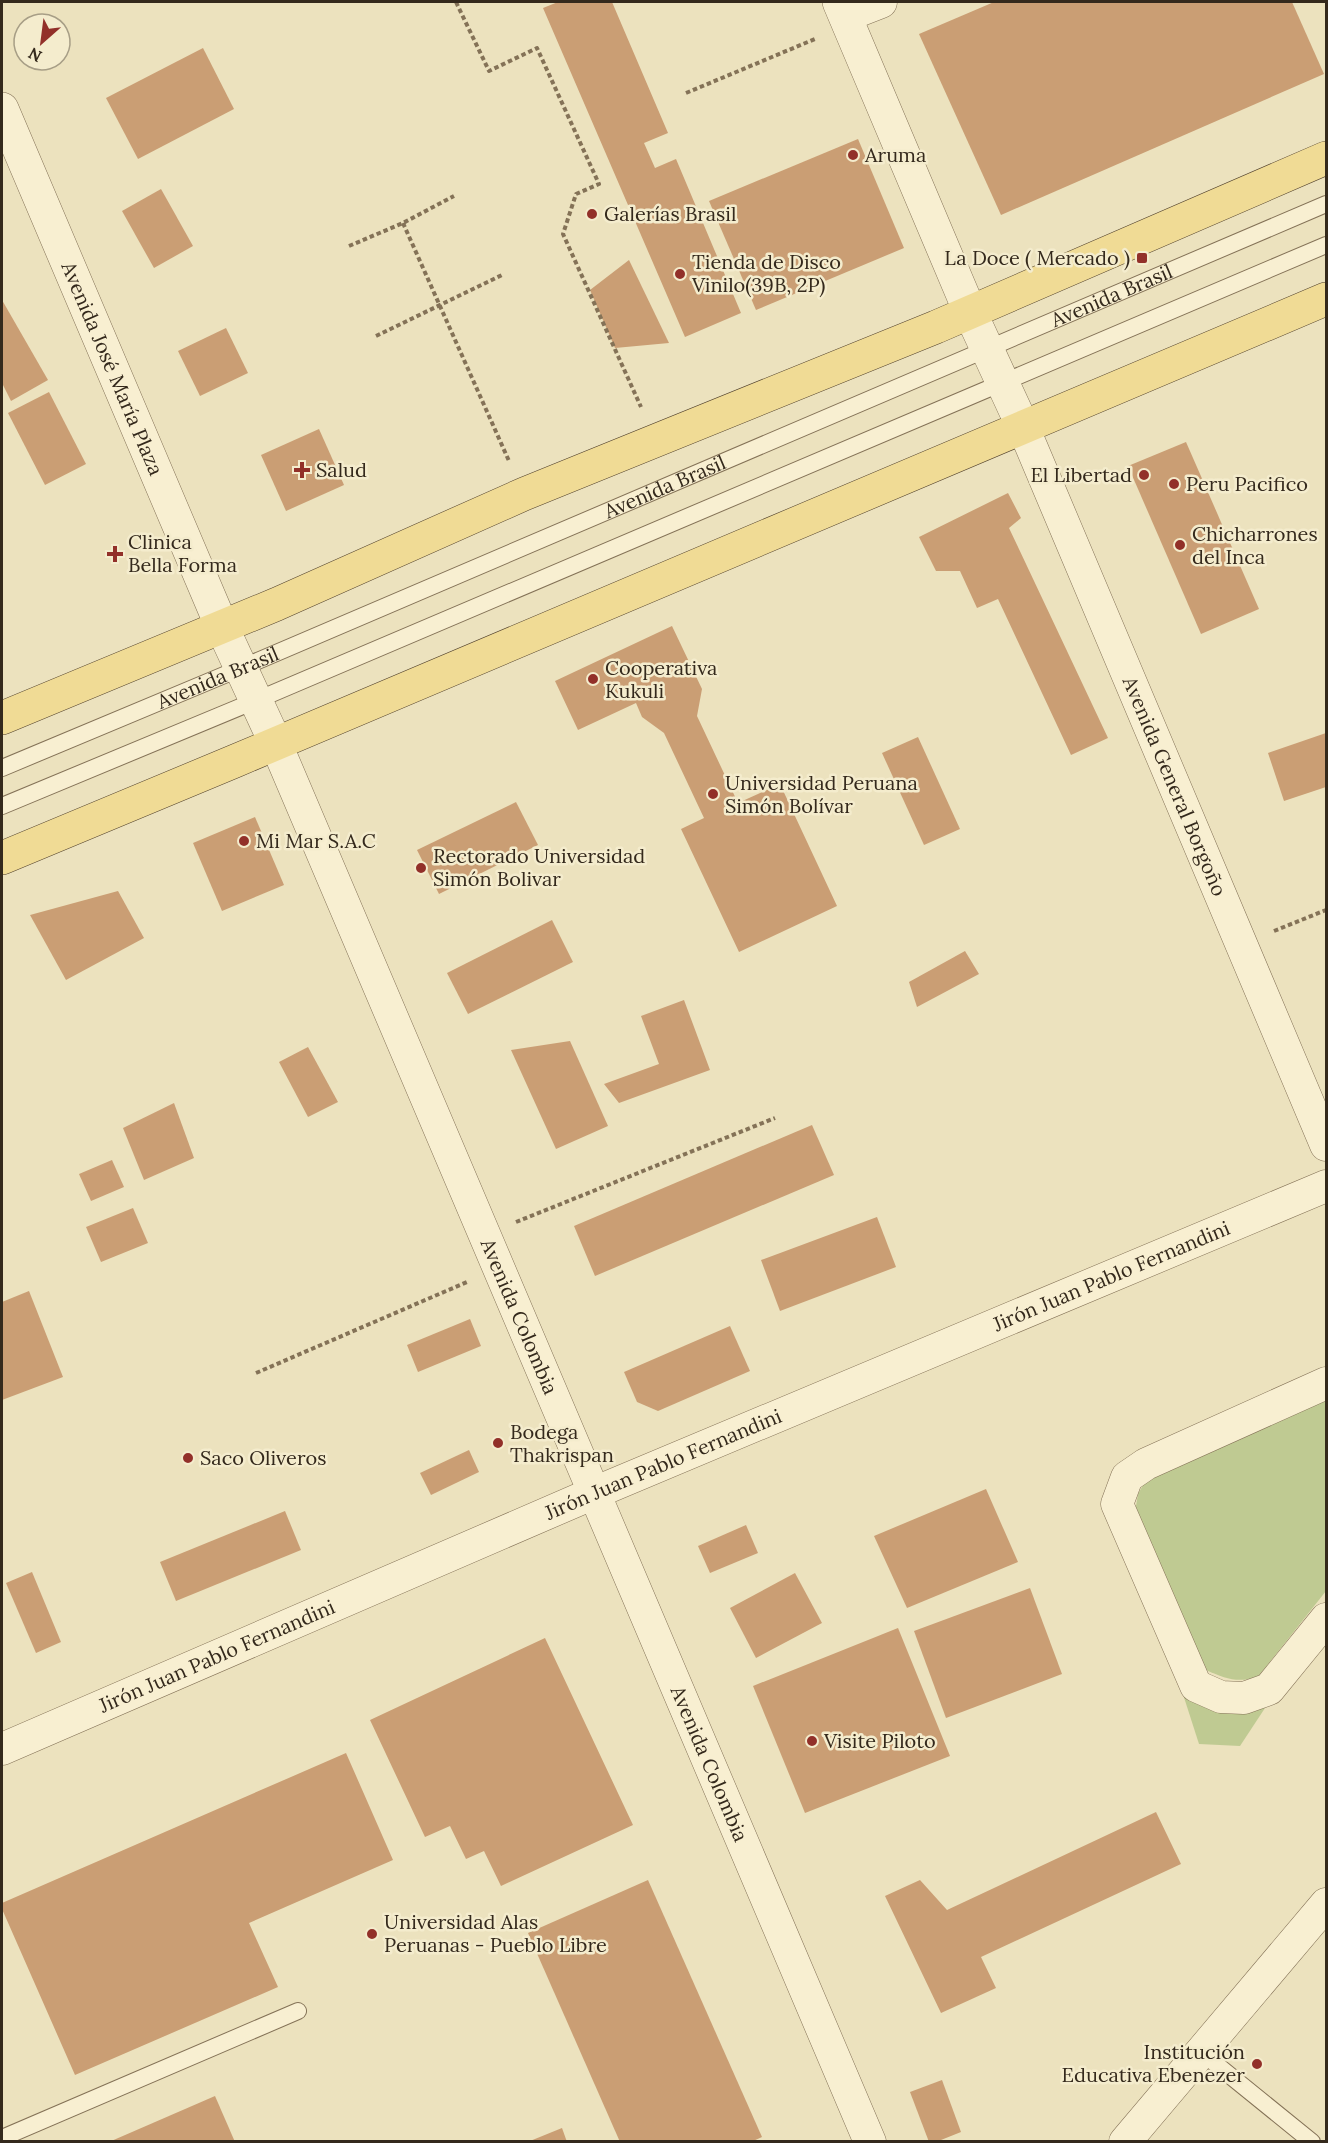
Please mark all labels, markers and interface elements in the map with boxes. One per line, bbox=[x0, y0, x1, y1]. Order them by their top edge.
north arrow bbox=[12, 12, 72, 72]
text: N bbox=[25, 44, 45, 67]
place label: Aruma bbox=[864, 142, 926, 167]
marker: Aruma bbox=[846, 148, 860, 162]
place label: Galerías Brasil bbox=[604, 201, 736, 226]
marker: Galerías Brasil bbox=[585, 207, 599, 221]
place label: La Doce ( Mercado ) bbox=[944, 245, 1130, 271]
place label: Tienda de Disco Vinilo(39B, 2P) bbox=[691, 249, 841, 298]
marker: La Doce ( Mercado ) bbox=[1135, 251, 1149, 265]
street label: Avenida José María Plaza bbox=[56, 257, 169, 479]
street label: Avenida Brasil bbox=[1046, 258, 1176, 333]
marker: Tienda de Disco Vinilo(39B, 2P) bbox=[673, 267, 687, 281]
street label: Avenida Brasil bbox=[599, 449, 729, 524]
place label: Salud bbox=[316, 457, 367, 482]
marker: Salud bbox=[293, 461, 311, 479]
place label: El Libertad bbox=[1030, 462, 1132, 487]
marker: El Libertad bbox=[1137, 468, 1151, 482]
place label: Peru Pacifico bbox=[1186, 471, 1308, 496]
marker: Peru Pacifico bbox=[1167, 477, 1181, 491]
place label: Chicharrones del Inca bbox=[1192, 521, 1318, 569]
place label: Clinica Bella Forma bbox=[128, 529, 237, 577]
marker: Chicharrones del Inca bbox=[1173, 538, 1187, 552]
marker: Clinica Bella Forma bbox=[106, 545, 124, 563]
street label: Avenida Brasil bbox=[152, 640, 282, 714]
place label: Cooperativa Kukuli bbox=[605, 655, 717, 703]
marker: Cooperativa Kukuli bbox=[586, 672, 600, 686]
street label: Avenida General Borgoño bbox=[1117, 672, 1233, 900]
place label: Universidad Peruana Simón Bolívar bbox=[725, 770, 918, 818]
marker: Universidad Peruana Simón Bolívar bbox=[706, 787, 720, 801]
place label: Mi Mar S.A.C bbox=[256, 828, 376, 853]
marker: Mi Mar S.A.C bbox=[237, 834, 251, 848]
place label: Rectorado Universidad Simón Bolivar bbox=[433, 843, 645, 891]
marker: Rectorado Universidad Simón Bolivar bbox=[414, 861, 428, 875]
street label: Jirón Juan Pablo Fernandini bbox=[988, 1215, 1233, 1337]
street label: Avenida Colombia bbox=[475, 1234, 564, 1398]
street label: Jirón Juan Pablo Fernandini bbox=[540, 1403, 785, 1525]
place label: Bodega Thakrispan bbox=[510, 1419, 614, 1467]
marker: Bodega Thakrispan bbox=[491, 1436, 505, 1450]
place label: Saco Oliveros bbox=[200, 1445, 326, 1470]
marker: Saco Oliveros bbox=[181, 1451, 195, 1465]
street label: Jirón Juan Pablo Fernandini bbox=[94, 1594, 338, 1718]
street label: Avenida Colombia bbox=[665, 1681, 754, 1845]
place label: Visite Piloto bbox=[823, 1728, 936, 1753]
marker: Visite Piloto bbox=[805, 1734, 819, 1748]
place label: Universidad Alas Peruanas - Pueblo Libre bbox=[384, 1909, 607, 1957]
marker: Universidad Alas Peruanas - Pueblo Libre bbox=[365, 1927, 379, 1941]
place label: Institución Educativa Ebenezer bbox=[1062, 2039, 1245, 2087]
marker: Institución Educativa Ebenezer bbox=[1250, 2057, 1264, 2071]

